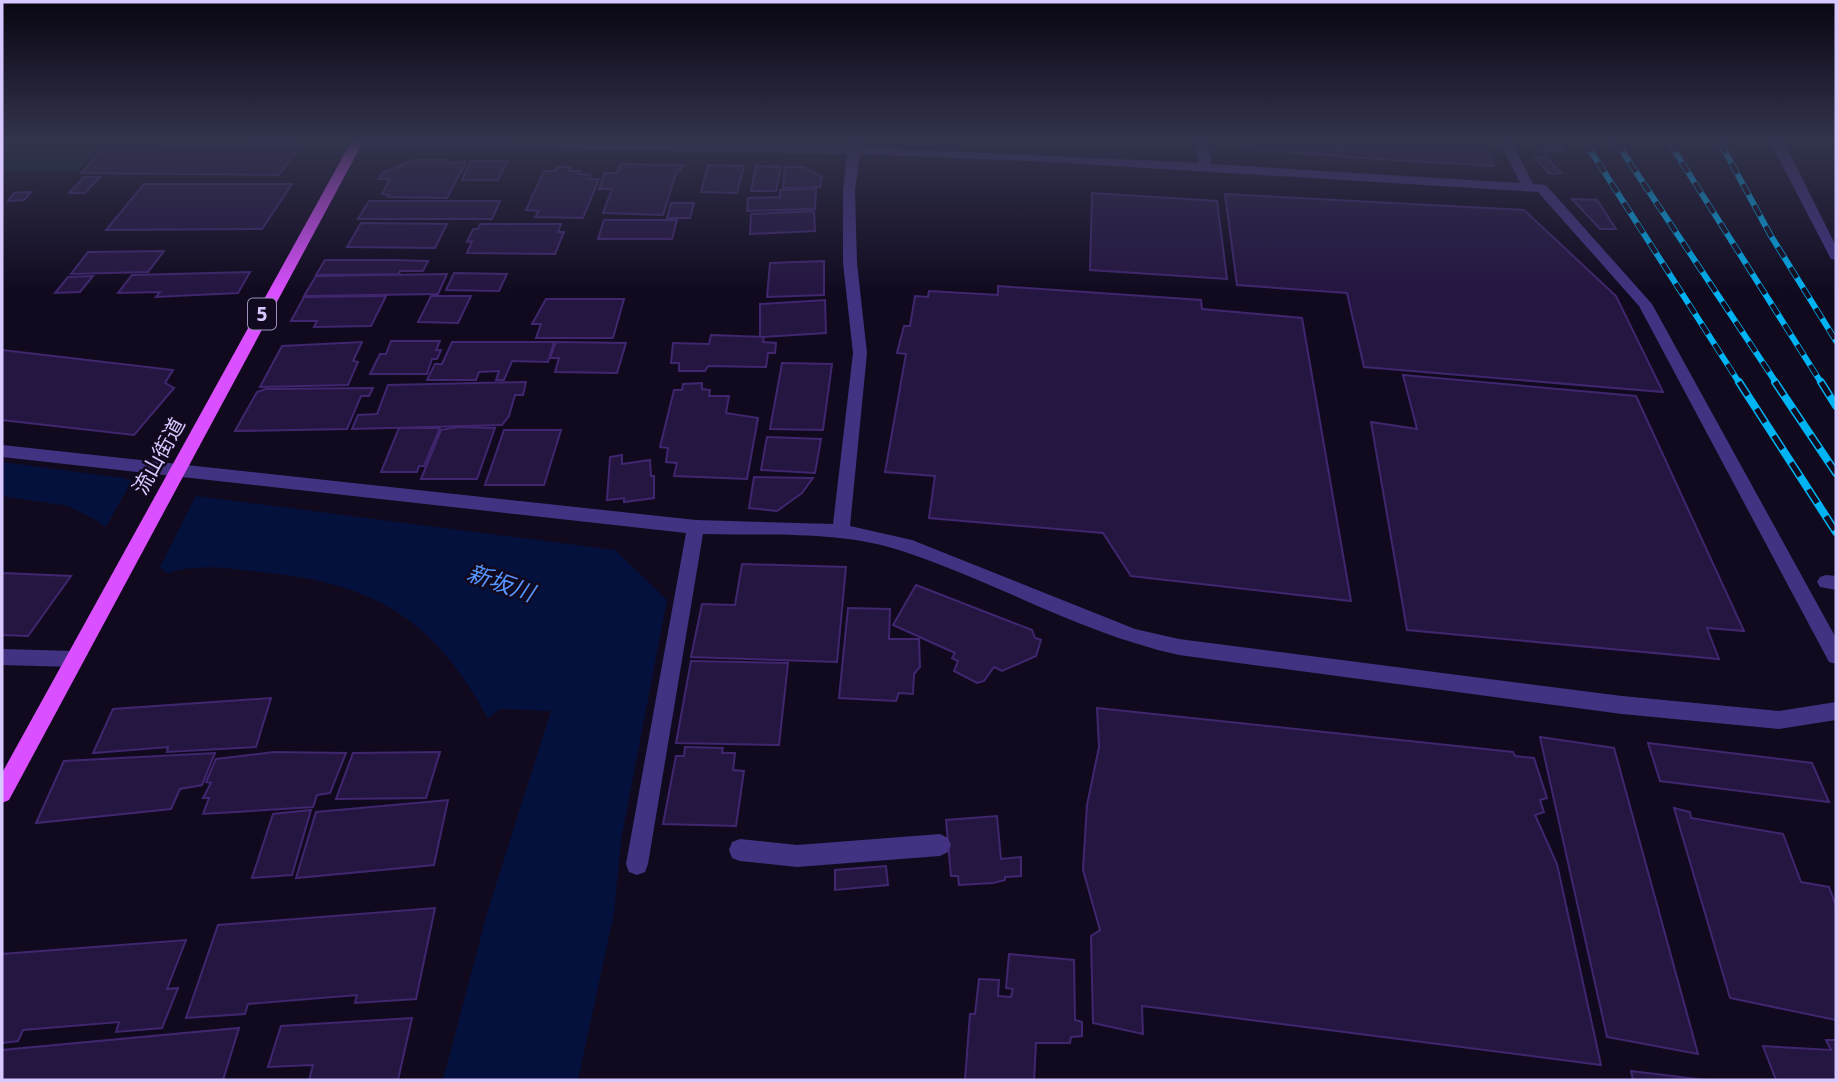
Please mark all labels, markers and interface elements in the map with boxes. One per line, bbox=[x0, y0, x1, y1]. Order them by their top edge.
road number: 5 bbox=[248, 298, 276, 330]
street label: 流山街道 bbox=[125, 412, 191, 500]
water label: 新坂川 bbox=[463, 556, 542, 609]

